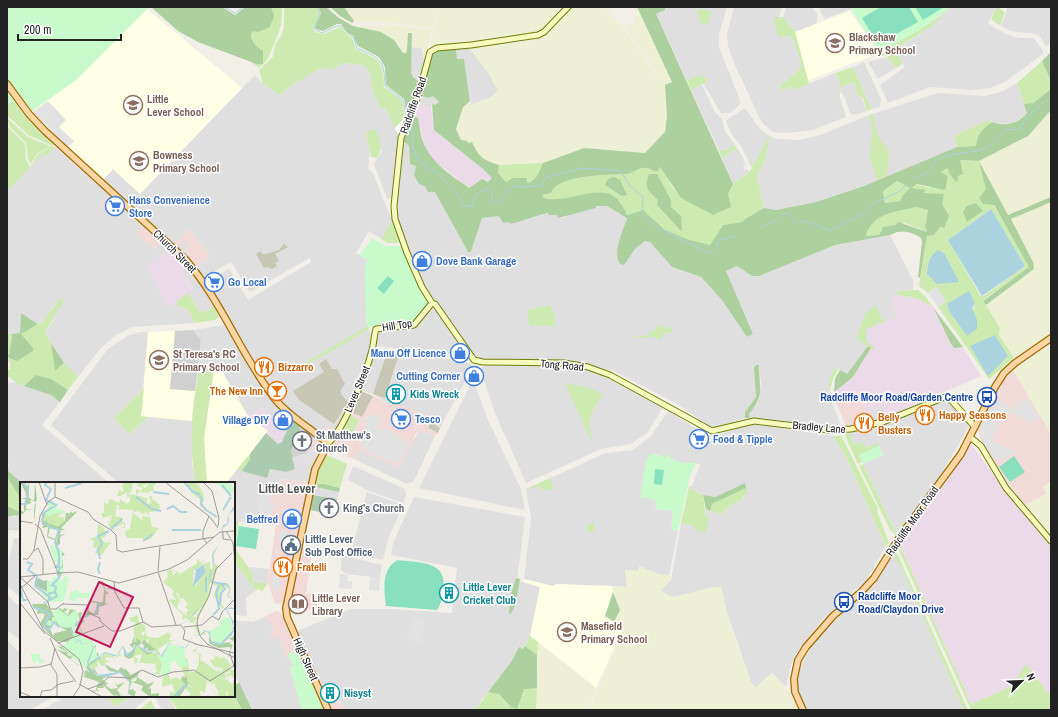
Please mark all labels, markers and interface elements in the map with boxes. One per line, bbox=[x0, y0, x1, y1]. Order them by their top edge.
scale bar bbox=[18, 16, 121, 42]
text: 200 m bbox=[24, 22, 51, 38]
place label: Blackshaw Primary School bbox=[849, 30, 915, 57]
school or university icon: Blackshaw Primary School bbox=[824, 32, 846, 54]
street label: Radcliffe Road bbox=[397, 75, 429, 135]
place label: Little Lever School bbox=[147, 92, 204, 119]
school or university icon: Little Lever School bbox=[122, 94, 144, 116]
place label: Bowness Primary School bbox=[153, 148, 219, 175]
school or university icon: Bowness Primary School bbox=[128, 150, 150, 172]
place label: Hans Convenience Store bbox=[129, 193, 210, 220]
supermarket icon: Hans Convenience Store bbox=[104, 195, 126, 217]
street label: Church Street bbox=[150, 226, 200, 276]
shop icon: Dove Bank Garage bbox=[411, 250, 433, 272]
place label: Dove Bank Garage bbox=[436, 254, 516, 268]
supermarket icon: Go Local bbox=[203, 271, 225, 293]
place label: Go Local bbox=[228, 275, 267, 289]
street label: Hill Top bbox=[381, 316, 413, 334]
shop icon: Manu Off Licence bbox=[449, 342, 471, 364]
place label: Manu Off Licence bbox=[371, 346, 446, 360]
place label: St Teresa's RC Primary School bbox=[173, 347, 239, 374]
school or university icon: St Teresa's RC Primary School bbox=[148, 349, 170, 371]
restaurant icon: Bizzarro bbox=[253, 356, 275, 378]
street label: Tong Road bbox=[540, 356, 584, 374]
place label: Bizzarro bbox=[278, 360, 314, 374]
street label: Lever Street bbox=[341, 363, 373, 414]
shop icon: Cutting Corner bbox=[463, 365, 485, 387]
place label: Cutting Corner bbox=[396, 369, 460, 383]
bar icon: The New Inn bbox=[266, 380, 288, 402]
building icon: Kids Wreck bbox=[385, 383, 407, 405]
place label: The New Inn bbox=[210, 384, 263, 398]
bus stop icon: Radcliffe Moor Road/Garden Centre bbox=[976, 386, 998, 408]
place label: Kids Wreck bbox=[410, 387, 460, 401]
place label: Radcliffe Moor Road/Garden Centre bbox=[820, 390, 973, 404]
restaurant icon: Happy Seasons bbox=[914, 404, 936, 426]
supermarket icon: Tesco bbox=[390, 408, 412, 430]
place label: Happy Seasons bbox=[939, 408, 1006, 422]
shop icon: Village DIY bbox=[272, 409, 294, 431]
place label: Belly Busters bbox=[878, 410, 912, 437]
place label: Tesco bbox=[415, 412, 441, 426]
restaurant icon: Belly Busters bbox=[853, 412, 875, 434]
place label: Village DIY bbox=[223, 413, 270, 427]
street label: Bradley Lane bbox=[792, 418, 846, 436]
place label: St Matthew's Church bbox=[316, 428, 371, 455]
supermarket icon: Food & Tipple bbox=[688, 428, 710, 450]
church icon: St Matthew's Church bbox=[291, 430, 313, 452]
place label: Food & Tipple bbox=[713, 432, 773, 446]
district label: Little Lever bbox=[259, 480, 316, 497]
inset map bbox=[20, 482, 235, 697]
street label: Radcliffe Moor Road bbox=[883, 483, 941, 559]
church icon: King's Church bbox=[318, 497, 340, 519]
place label: King's Church bbox=[343, 501, 404, 515]
shop icon: Betfred bbox=[281, 508, 303, 530]
place label: Betfred bbox=[246, 512, 278, 526]
place label: Little Lever Sub Post Office bbox=[305, 532, 372, 559]
public building icon: Little Lever Sub Post Office bbox=[280, 534, 302, 556]
restaurant icon: Fratelli bbox=[272, 556, 294, 578]
place label: Fratelli bbox=[297, 560, 327, 574]
place label: Little Lever Cricket Club bbox=[463, 580, 517, 607]
building icon: Little Lever Cricket Club bbox=[438, 582, 460, 604]
place label: Radcliffe Moor Road/Claydon Drive bbox=[858, 589, 944, 616]
place label: Little Lever Library bbox=[312, 591, 361, 618]
bus stop icon: Radcliffe Moor Road/Claydon Drive bbox=[833, 591, 855, 613]
library icon: Little Lever Library bbox=[287, 593, 309, 615]
place label: Masefield Primary School bbox=[581, 619, 647, 646]
school or university icon: Masefield Primary School bbox=[556, 621, 578, 643]
street label: High Street bbox=[290, 635, 322, 683]
north arrow bbox=[1002, 661, 1042, 701]
text: N bbox=[1023, 671, 1039, 683]
building icon: Nisyst bbox=[319, 682, 341, 704]
place label: Nisyst bbox=[344, 686, 371, 700]

